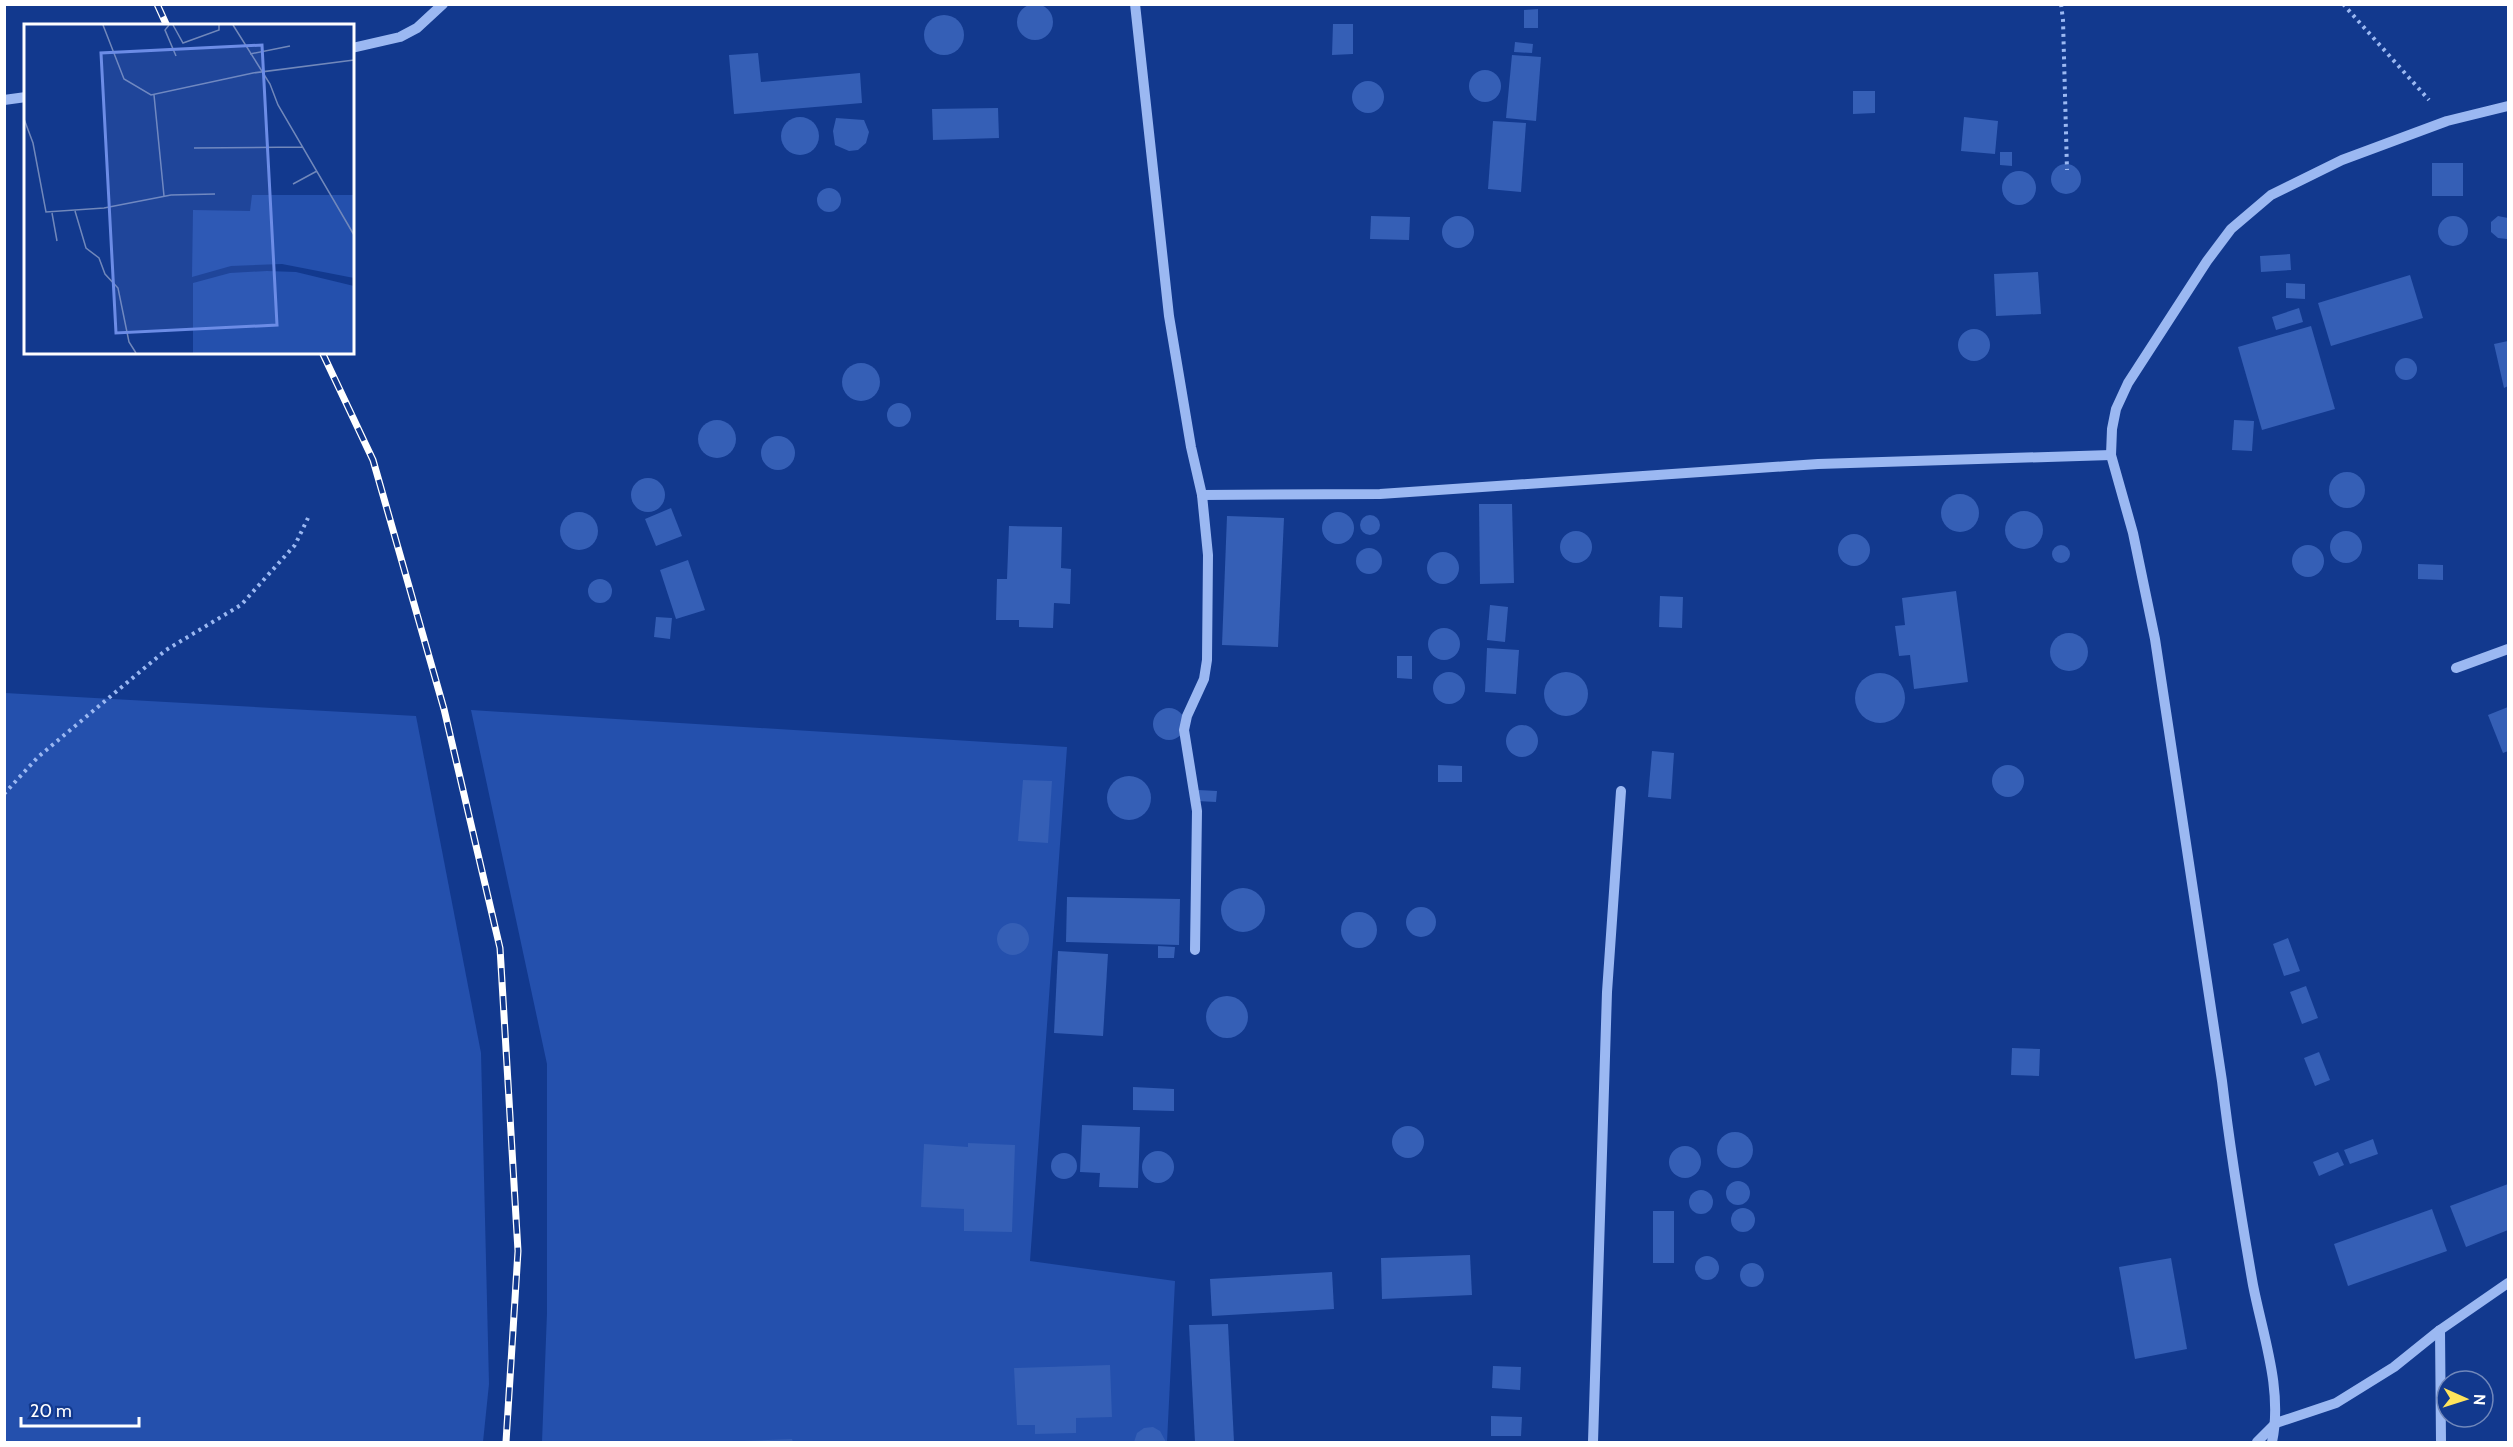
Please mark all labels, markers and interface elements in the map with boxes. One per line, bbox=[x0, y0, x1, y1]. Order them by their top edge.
inset map bbox=[24, 24, 354, 354]
north arrow bbox=[2435, 1369, 2495, 1429]
scale bar bbox=[21, 1390, 140, 1428]
text: N bbox=[2470, 1394, 2489, 1406]
text: 20 m bbox=[30, 1400, 72, 1422]

